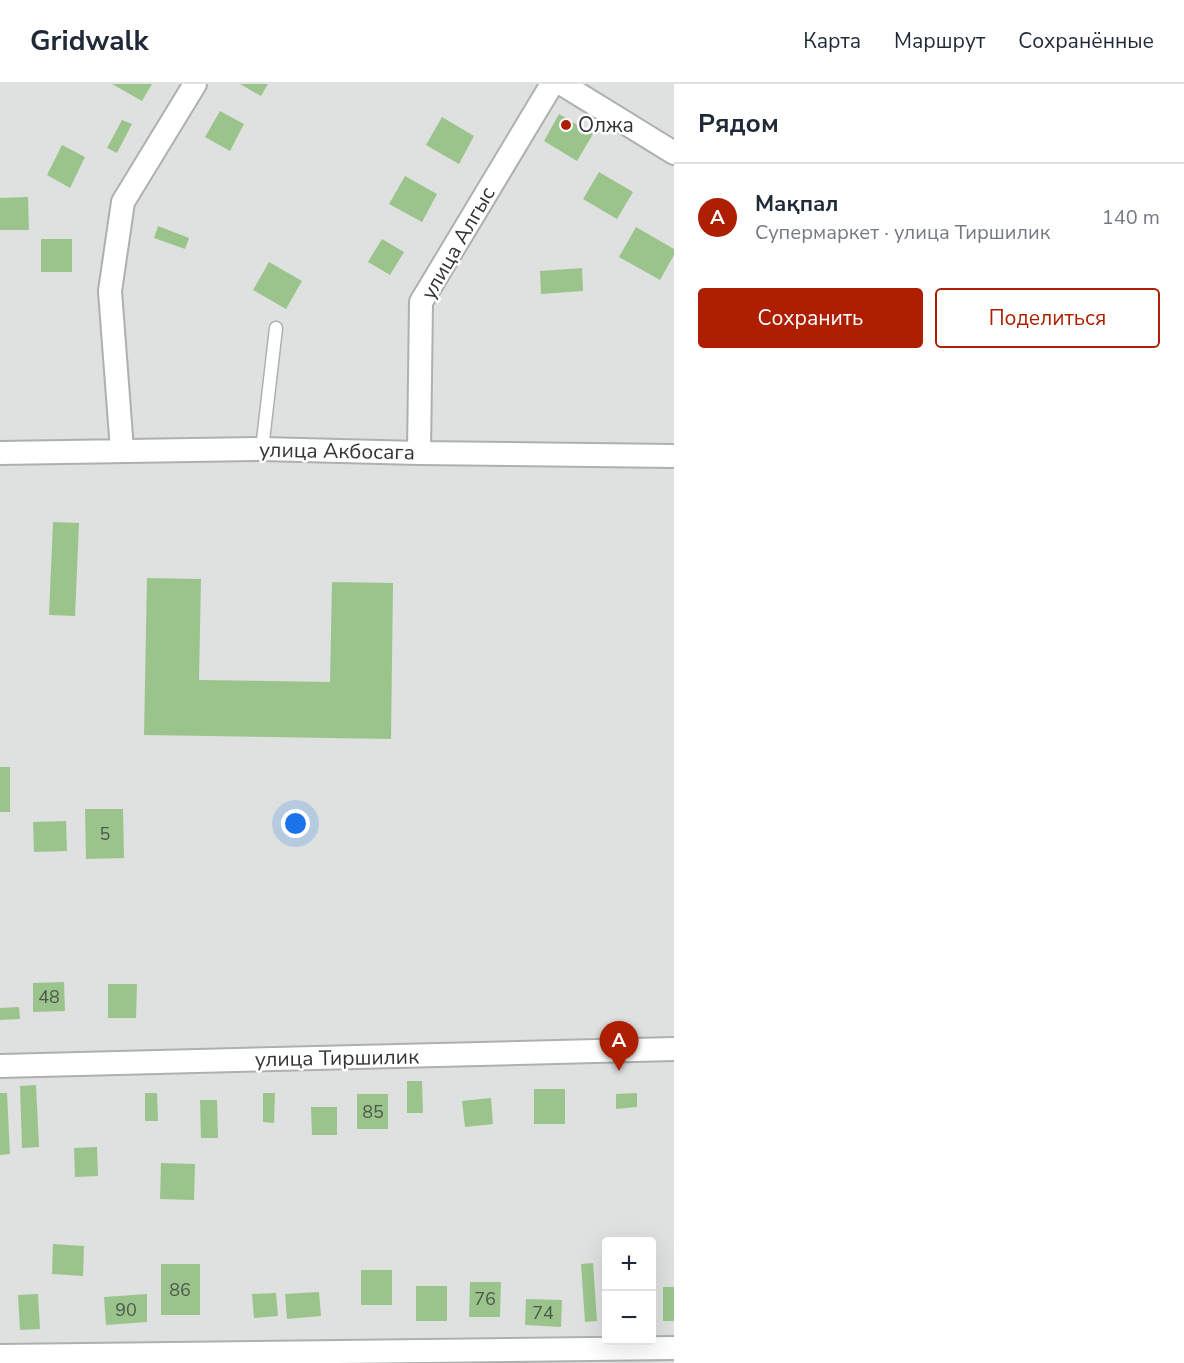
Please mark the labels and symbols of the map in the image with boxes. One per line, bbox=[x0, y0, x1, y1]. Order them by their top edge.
place label: Олжа bbox=[578, 111, 634, 139]
marker: Олжа bbox=[559, 118, 573, 132]
street label: улица Алгыс bbox=[414, 182, 502, 304]
street label: улица Акбосага bbox=[259, 436, 415, 466]
your location bbox=[281, 809, 310, 838]
house number: 5 bbox=[100, 822, 110, 846]
house number: 48 bbox=[38, 985, 60, 1009]
pin: A bbox=[600, 1022, 638, 1071]
street label: улица Тиршилик bbox=[255, 1043, 420, 1073]
house number: 85 bbox=[362, 1100, 384, 1124]
house number: 86 bbox=[169, 1278, 191, 1302]
house number: 76 bbox=[474, 1287, 496, 1311]
house number: 90 bbox=[115, 1298, 137, 1322]
house number: 74 bbox=[532, 1301, 554, 1325]

